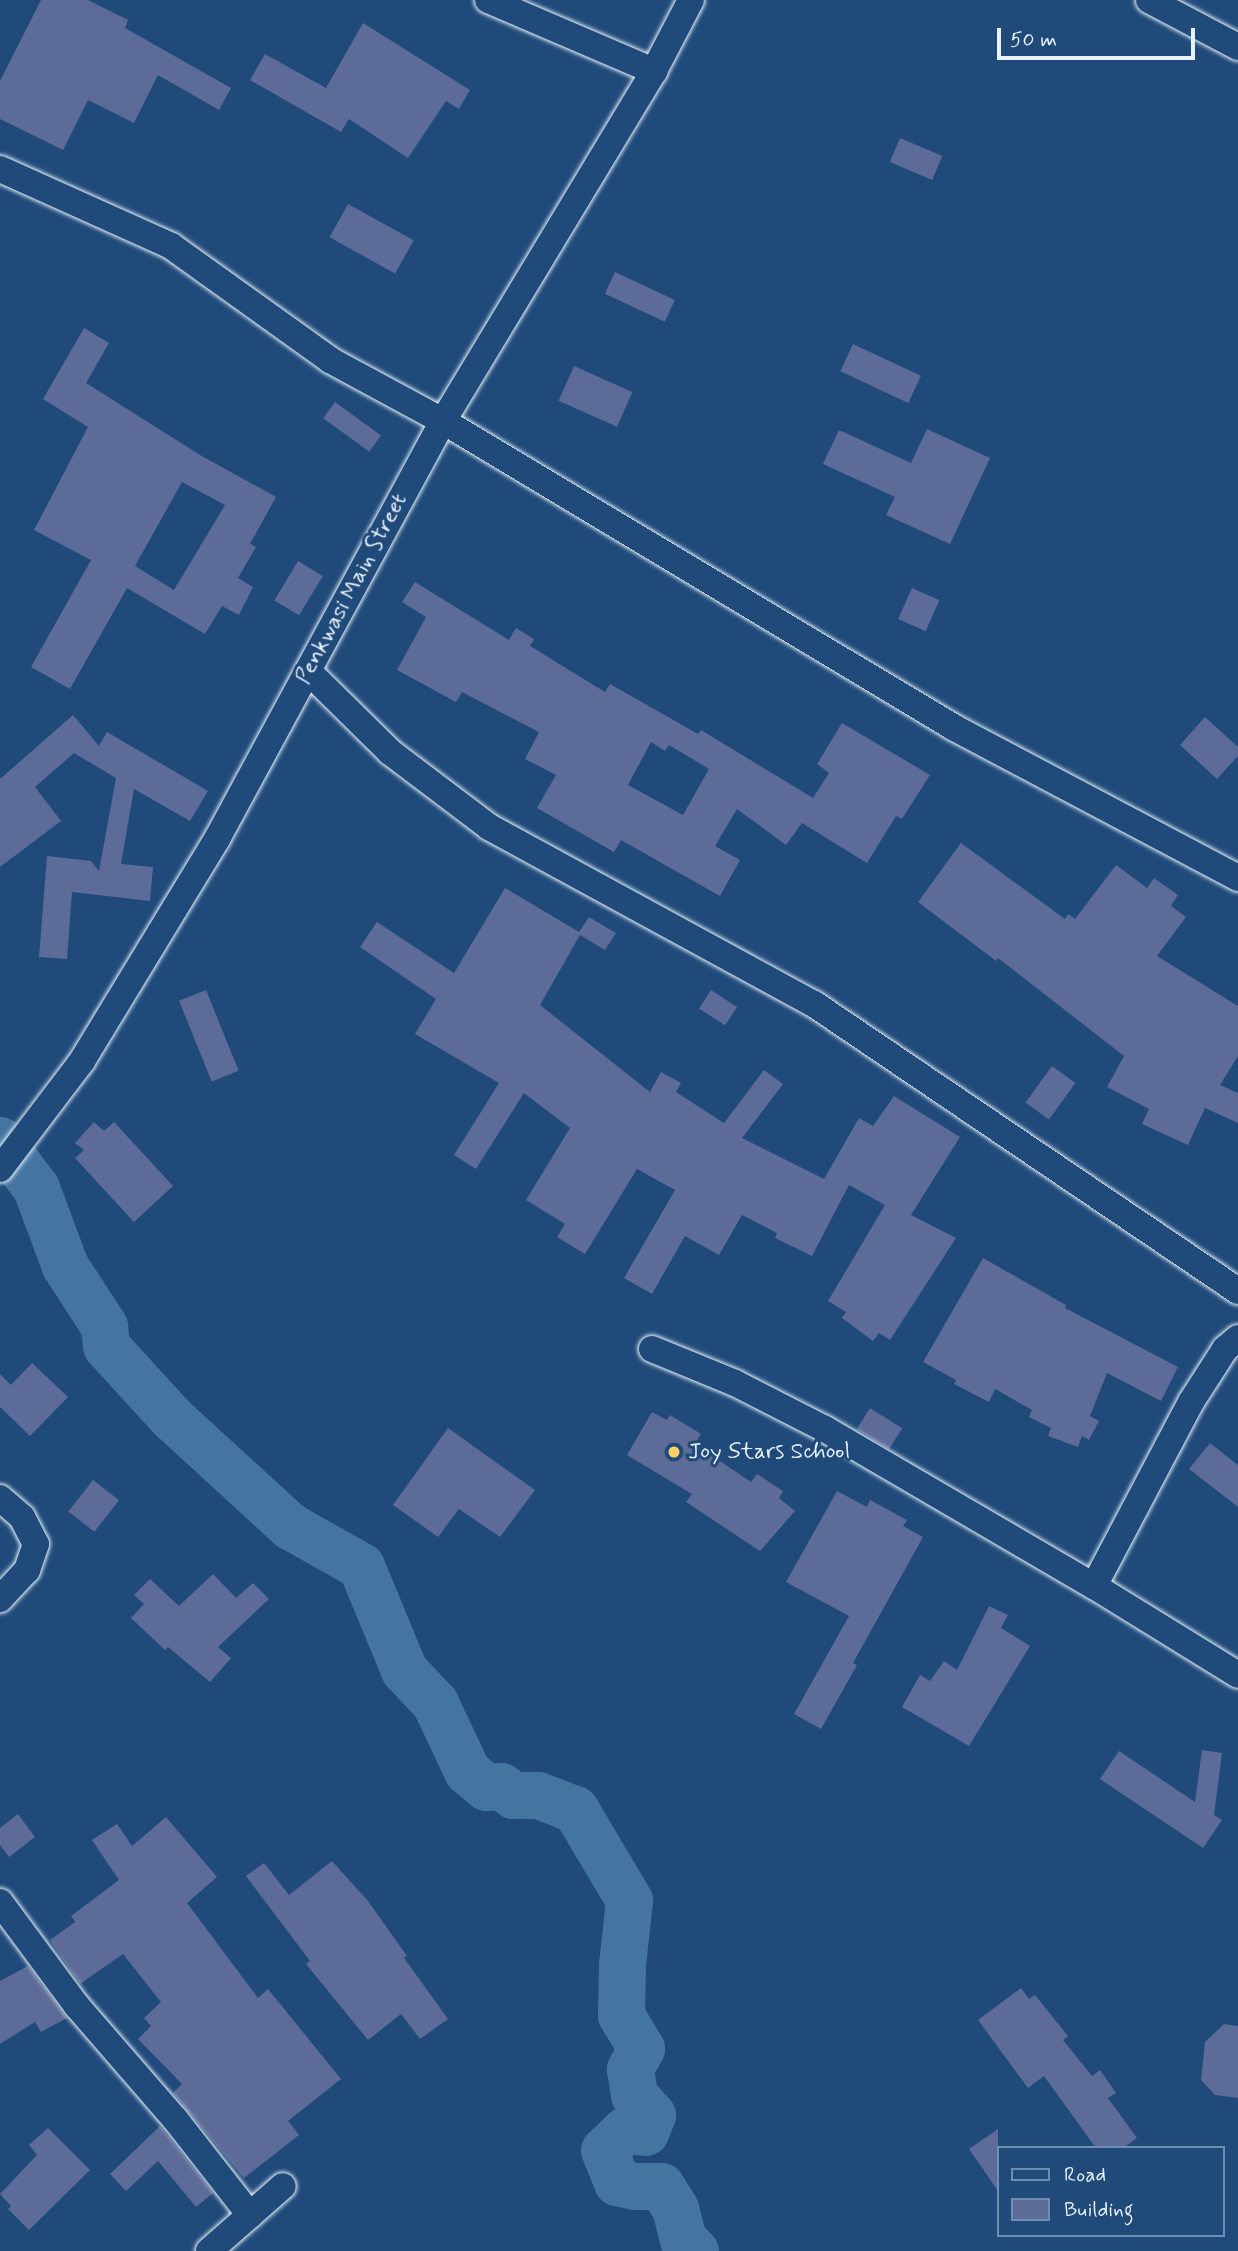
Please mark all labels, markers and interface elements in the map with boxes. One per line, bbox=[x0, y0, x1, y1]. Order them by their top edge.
scale bar bbox=[1000, 14, 1198, 58]
text: 50 m bbox=[1010, 26, 1057, 54]
street label: Penkwasi Main Street bbox=[288, 486, 416, 692]
place label: Joy Stars School bbox=[688, 1438, 847, 1466]
marker: Joy Stars School bbox=[666, 1444, 682, 1460]
legend bbox=[996, 2146, 1224, 2237]
text: Road bbox=[1064, 2161, 1106, 2189]
text: Building bbox=[1064, 2196, 1134, 2224]

